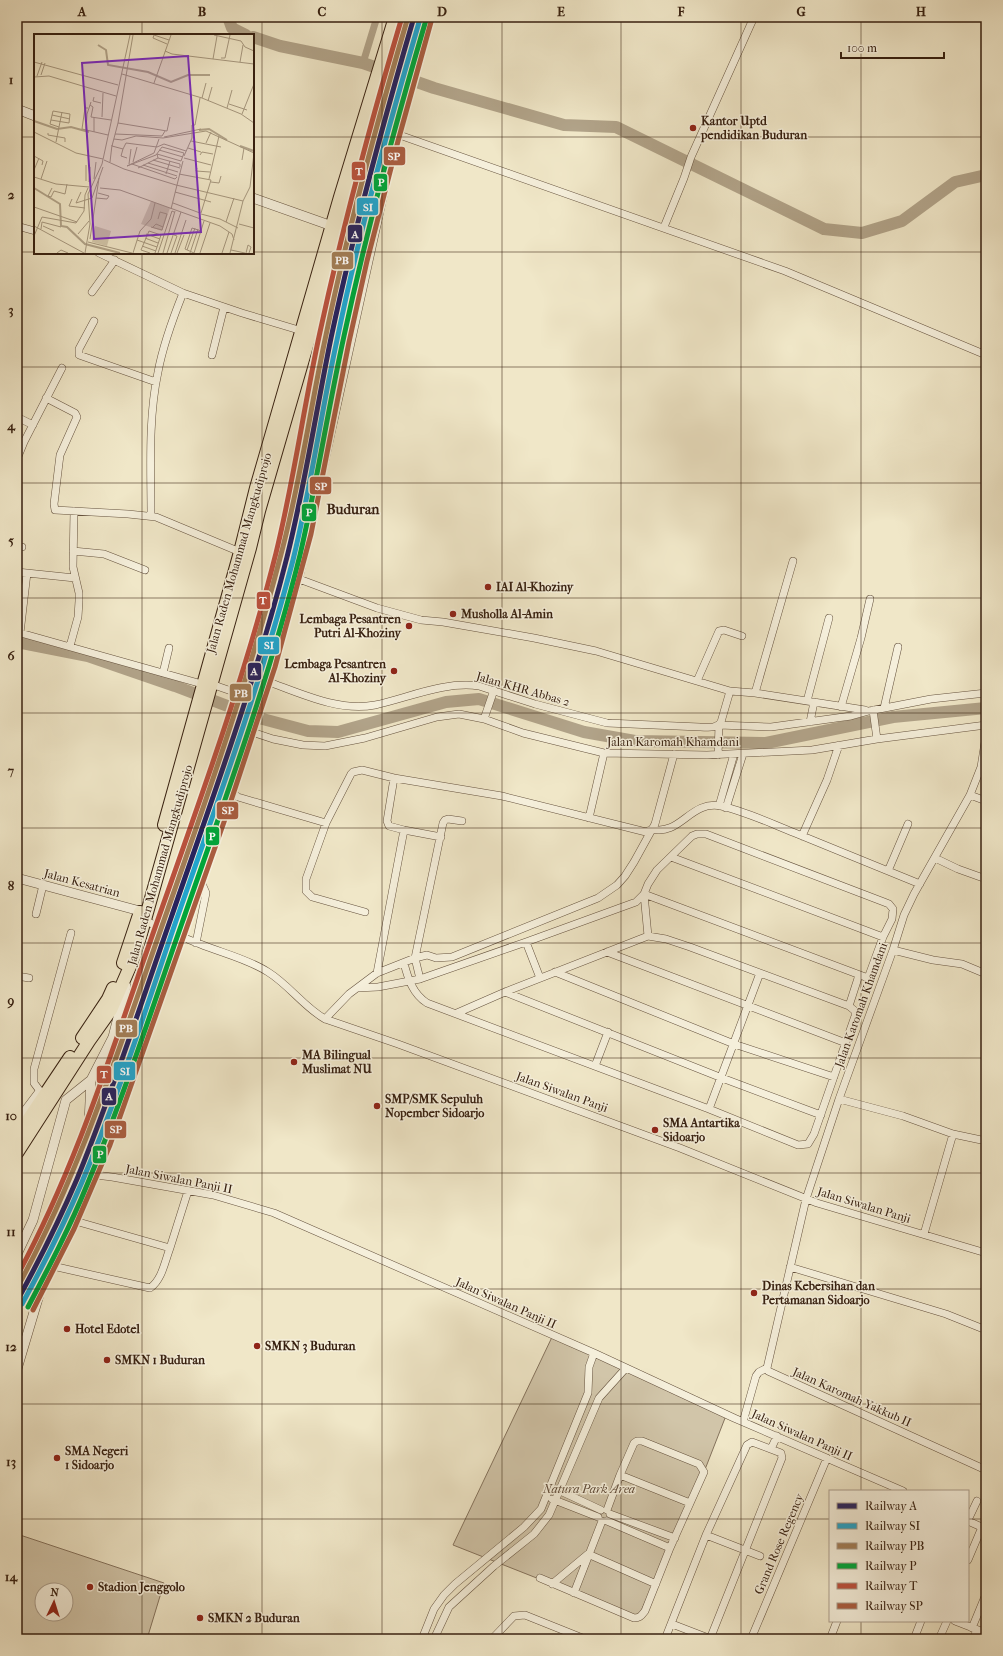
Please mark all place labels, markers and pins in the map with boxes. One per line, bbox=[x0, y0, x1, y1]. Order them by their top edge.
place label: Kantor Uptd pendidikan Buduran bbox=[700, 114, 808, 143]
marker: Kantor Uptd pendidikan Buduran bbox=[688, 123, 698, 133]
place label: IAI Al-Khoziny bbox=[496, 580, 574, 595]
marker: IAI Al-Khoziny bbox=[483, 582, 493, 592]
place label: Musholla Al-Amin bbox=[460, 607, 554, 621]
marker: Musholla Al-Amin bbox=[448, 609, 458, 619]
place label: Lembaga Pesantren Putri Al-Khoziny bbox=[299, 612, 402, 641]
marker: Lembaga Pesantren Putri Al-Khoziny bbox=[404, 621, 414, 631]
place label: Lembaga Pesantren Al-Khoziny bbox=[284, 657, 387, 686]
marker: Lembaga Pesantren Al-Khoziny bbox=[389, 666, 399, 676]
place label: MA Bilingual Muslimat NU bbox=[301, 1048, 372, 1076]
marker: MA Bilingual Muslimat NU bbox=[289, 1057, 299, 1067]
place label: SMP/SMK Sepuluh Nopember Sidoarjo bbox=[385, 1092, 484, 1121]
marker: SMP/SMK Sepuluh Nopember Sidoarjo bbox=[372, 1101, 382, 1111]
place label: SMA Antartika Sidoarjo bbox=[663, 1116, 740, 1144]
marker: SMA Antartika Sidoarjo bbox=[650, 1125, 660, 1135]
place label: Dinas Kebersihan dan Pertamanan Sidoarjo bbox=[762, 1279, 876, 1307]
marker: Dinas Kebersihan dan Pertamanan Sidoarjo bbox=[749, 1288, 759, 1298]
place label: Hotel Edotel bbox=[75, 1322, 140, 1336]
marker: Hotel Edotel bbox=[62, 1324, 72, 1334]
place label: SMKN 3 Buduran bbox=[265, 1339, 357, 1354]
marker: SMKN 3 Buduran bbox=[252, 1341, 262, 1351]
place label: SMKN 1 Buduran bbox=[115, 1353, 206, 1367]
marker: SMKN 1 Buduran bbox=[102, 1355, 112, 1365]
place label: SMA Negeri 1 Sidoarjo bbox=[65, 1444, 129, 1472]
marker: SMA Negeri 1 Sidoarjo bbox=[52, 1453, 62, 1463]
place label: Stadion Jenggolo bbox=[98, 1580, 185, 1595]
marker: Stadion Jenggolo bbox=[85, 1582, 95, 1592]
place label: SMKN 2 Buduran bbox=[208, 1611, 301, 1625]
marker: SMKN 2 Buduran bbox=[195, 1613, 205, 1623]

